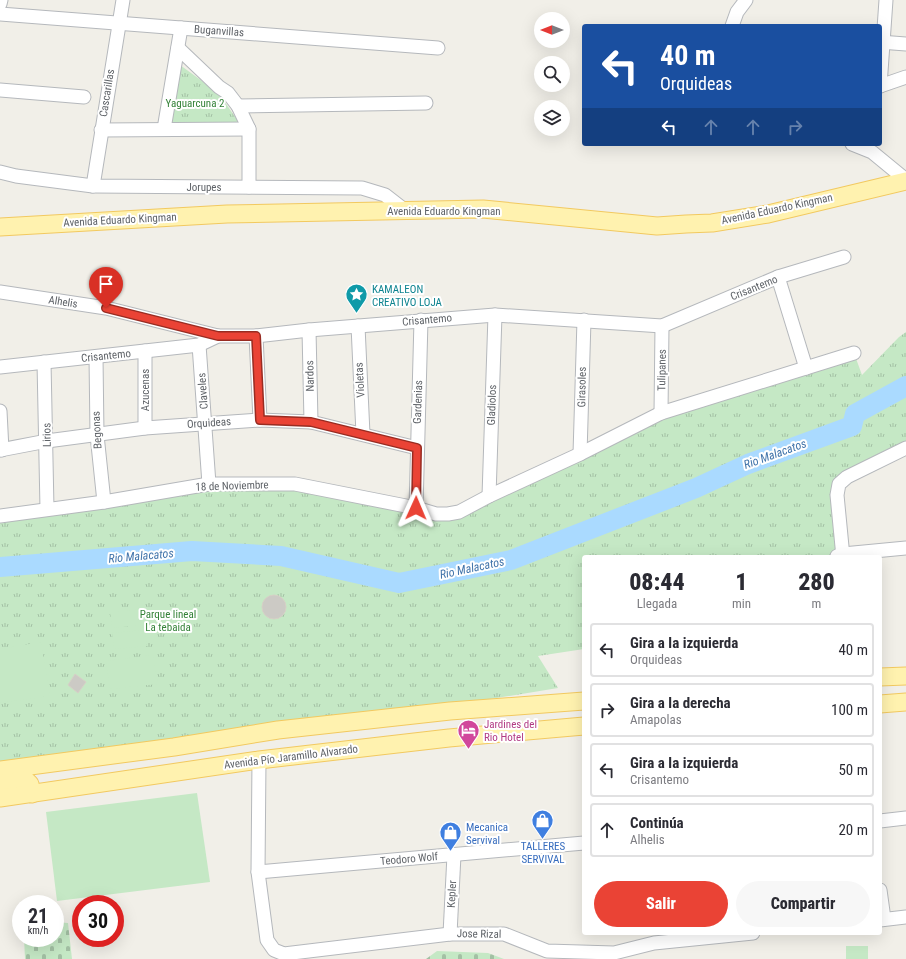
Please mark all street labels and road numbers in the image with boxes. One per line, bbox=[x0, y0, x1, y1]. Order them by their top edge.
street label: Buganvillas bbox=[194, 23, 244, 39]
street label: Cascarillas bbox=[97, 68, 117, 118]
street label: Jorupes bbox=[186, 181, 222, 194]
street label: Avenida Eduardo Kingman bbox=[720, 191, 834, 227]
street label: Avenida Eduardo Kingman bbox=[387, 205, 501, 218]
street label: Avenida Eduardo Kingman bbox=[63, 211, 177, 229]
street label: Crisantemo bbox=[728, 272, 780, 303]
street label: Alhelis bbox=[47, 293, 79, 311]
street label: Crisantemo bbox=[402, 311, 453, 329]
street label: Crisantemo bbox=[80, 347, 132, 365]
street label: Tulipanes bbox=[655, 349, 669, 391]
street label: Nardos bbox=[303, 360, 317, 392]
street label: Violetas bbox=[353, 362, 367, 398]
street label: Girasoles bbox=[575, 367, 589, 407]
street label: Azucenas bbox=[139, 369, 152, 411]
street label: Claveles bbox=[195, 372, 211, 410]
street label: Gardenias bbox=[411, 380, 425, 424]
street label: Gladiolos bbox=[485, 384, 499, 426]
street label: Begonas bbox=[90, 411, 104, 449]
street label: Orquideas bbox=[187, 415, 231, 431]
street label: Lirios bbox=[40, 423, 54, 447]
street label: 18 de Noviembre bbox=[195, 478, 269, 494]
street label: Avenida Pío Jaramillo Alvarado bbox=[223, 742, 359, 772]
street label: Teodoro Wolf bbox=[380, 850, 439, 868]
street label: Kepler bbox=[445, 879, 459, 908]
street label: Jose Rizal bbox=[457, 927, 501, 941]

